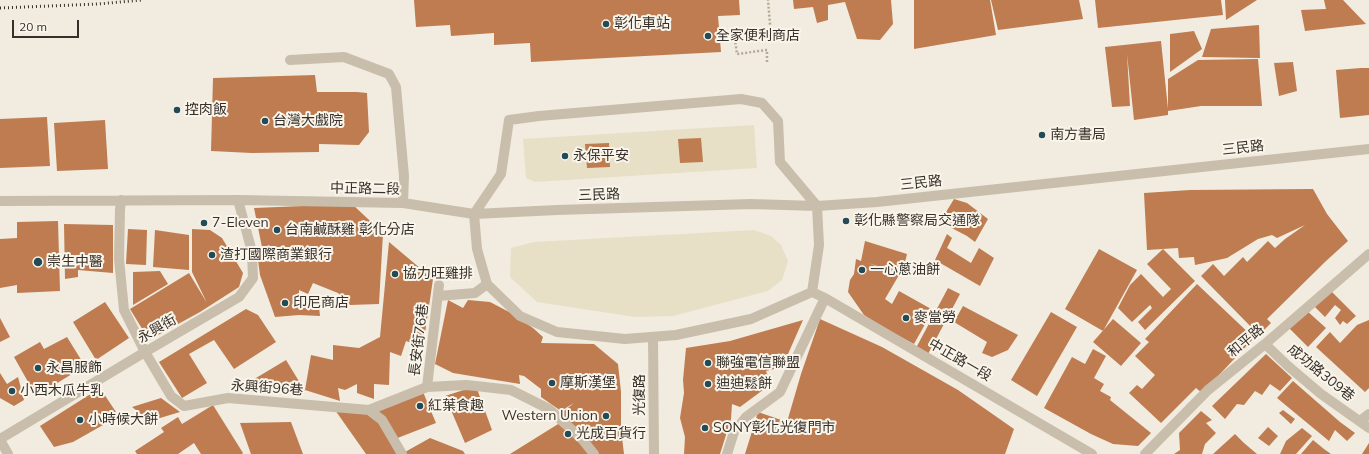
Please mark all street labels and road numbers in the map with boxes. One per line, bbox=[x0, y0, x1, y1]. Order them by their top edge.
street label: 三民路 bbox=[1221, 137, 1265, 159]
street label: 三民路 bbox=[899, 172, 943, 194]
street label: 中正路二段 bbox=[330, 180, 400, 198]
street label: 三民路 bbox=[578, 186, 620, 204]
street label: 長安街76巷 bbox=[406, 303, 432, 377]
street label: 永興街 bbox=[135, 311, 179, 347]
street label: 和平路 bbox=[1225, 321, 1267, 361]
street label: 中正路一段 bbox=[925, 335, 995, 385]
street label: 成功路309巷 bbox=[1284, 341, 1358, 405]
street label: 光復路 bbox=[632, 374, 648, 416]
street label: 永興街96巷 bbox=[230, 377, 304, 399]

